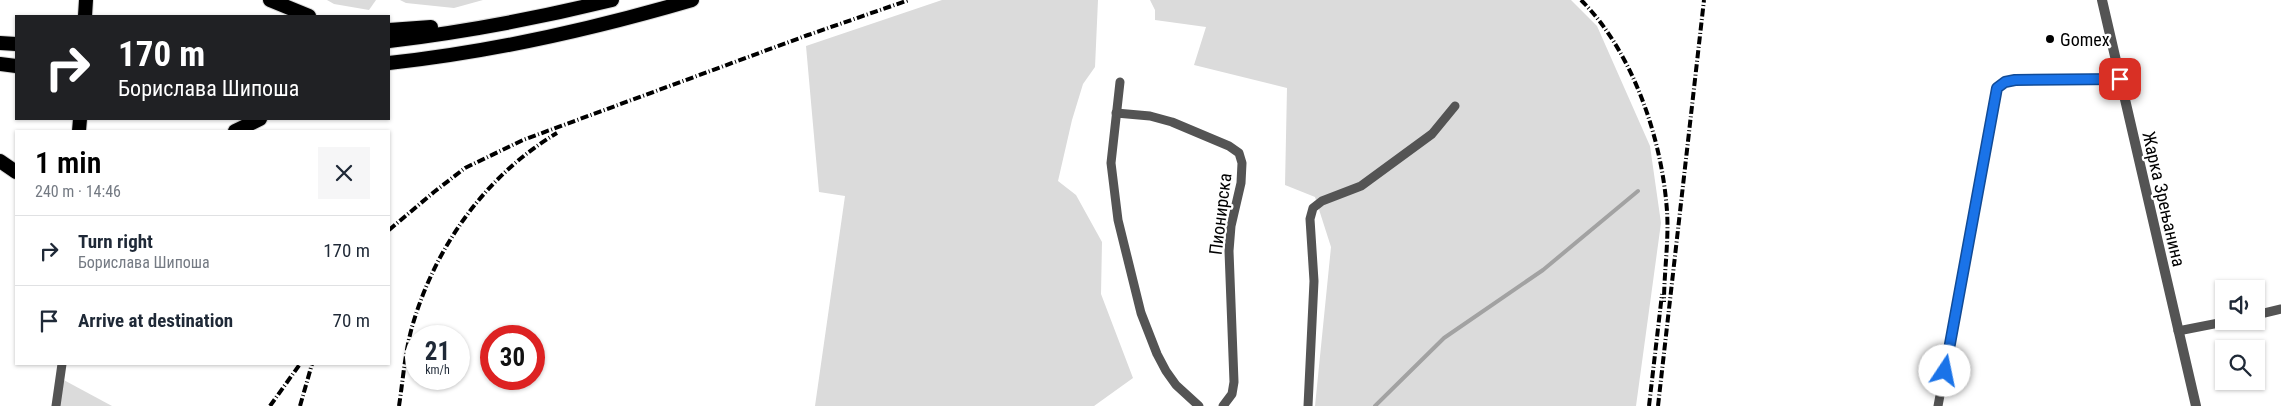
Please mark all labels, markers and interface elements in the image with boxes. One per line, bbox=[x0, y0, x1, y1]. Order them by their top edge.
place label: Gomex bbox=[2060, 29, 2110, 50]
marker: Gomex bbox=[2044, 33, 2056, 45]
text: 170 m bbox=[118, 34, 205, 75]
icon: right bbox=[35, 35, 100, 100]
pin bbox=[2099, 58, 2141, 100]
icon: arrive bbox=[2106, 65, 2134, 93]
text: Борислава Шипоша bbox=[118, 76, 299, 101]
street label: Жарка Зрењанина bbox=[2138, 129, 2190, 269]
text: 1 min bbox=[35, 145, 101, 180]
button: close bbox=[318, 147, 370, 199]
street label: Пионирска bbox=[1205, 172, 1235, 256]
text: 240 m · 14:46 bbox=[35, 182, 121, 201]
text: Turn right bbox=[78, 230, 153, 253]
icon: right bbox=[35, 237, 63, 265]
text: 170 m bbox=[323, 239, 370, 262]
text: Борислава Шипоша bbox=[78, 253, 210, 272]
map controls bbox=[2215, 280, 2265, 390]
button: sound bbox=[2215, 280, 2265, 330]
icon: arrive bbox=[35, 307, 63, 335]
text: Arrive at destination bbox=[78, 309, 233, 332]
text: 70 m bbox=[333, 309, 370, 332]
speed limit sign: 30 bbox=[480, 325, 545, 390]
text: 21 bbox=[425, 337, 450, 366]
button: search bbox=[2215, 340, 2265, 390]
position arrow bbox=[1918, 344, 1970, 396]
text: km/h bbox=[425, 363, 450, 377]

